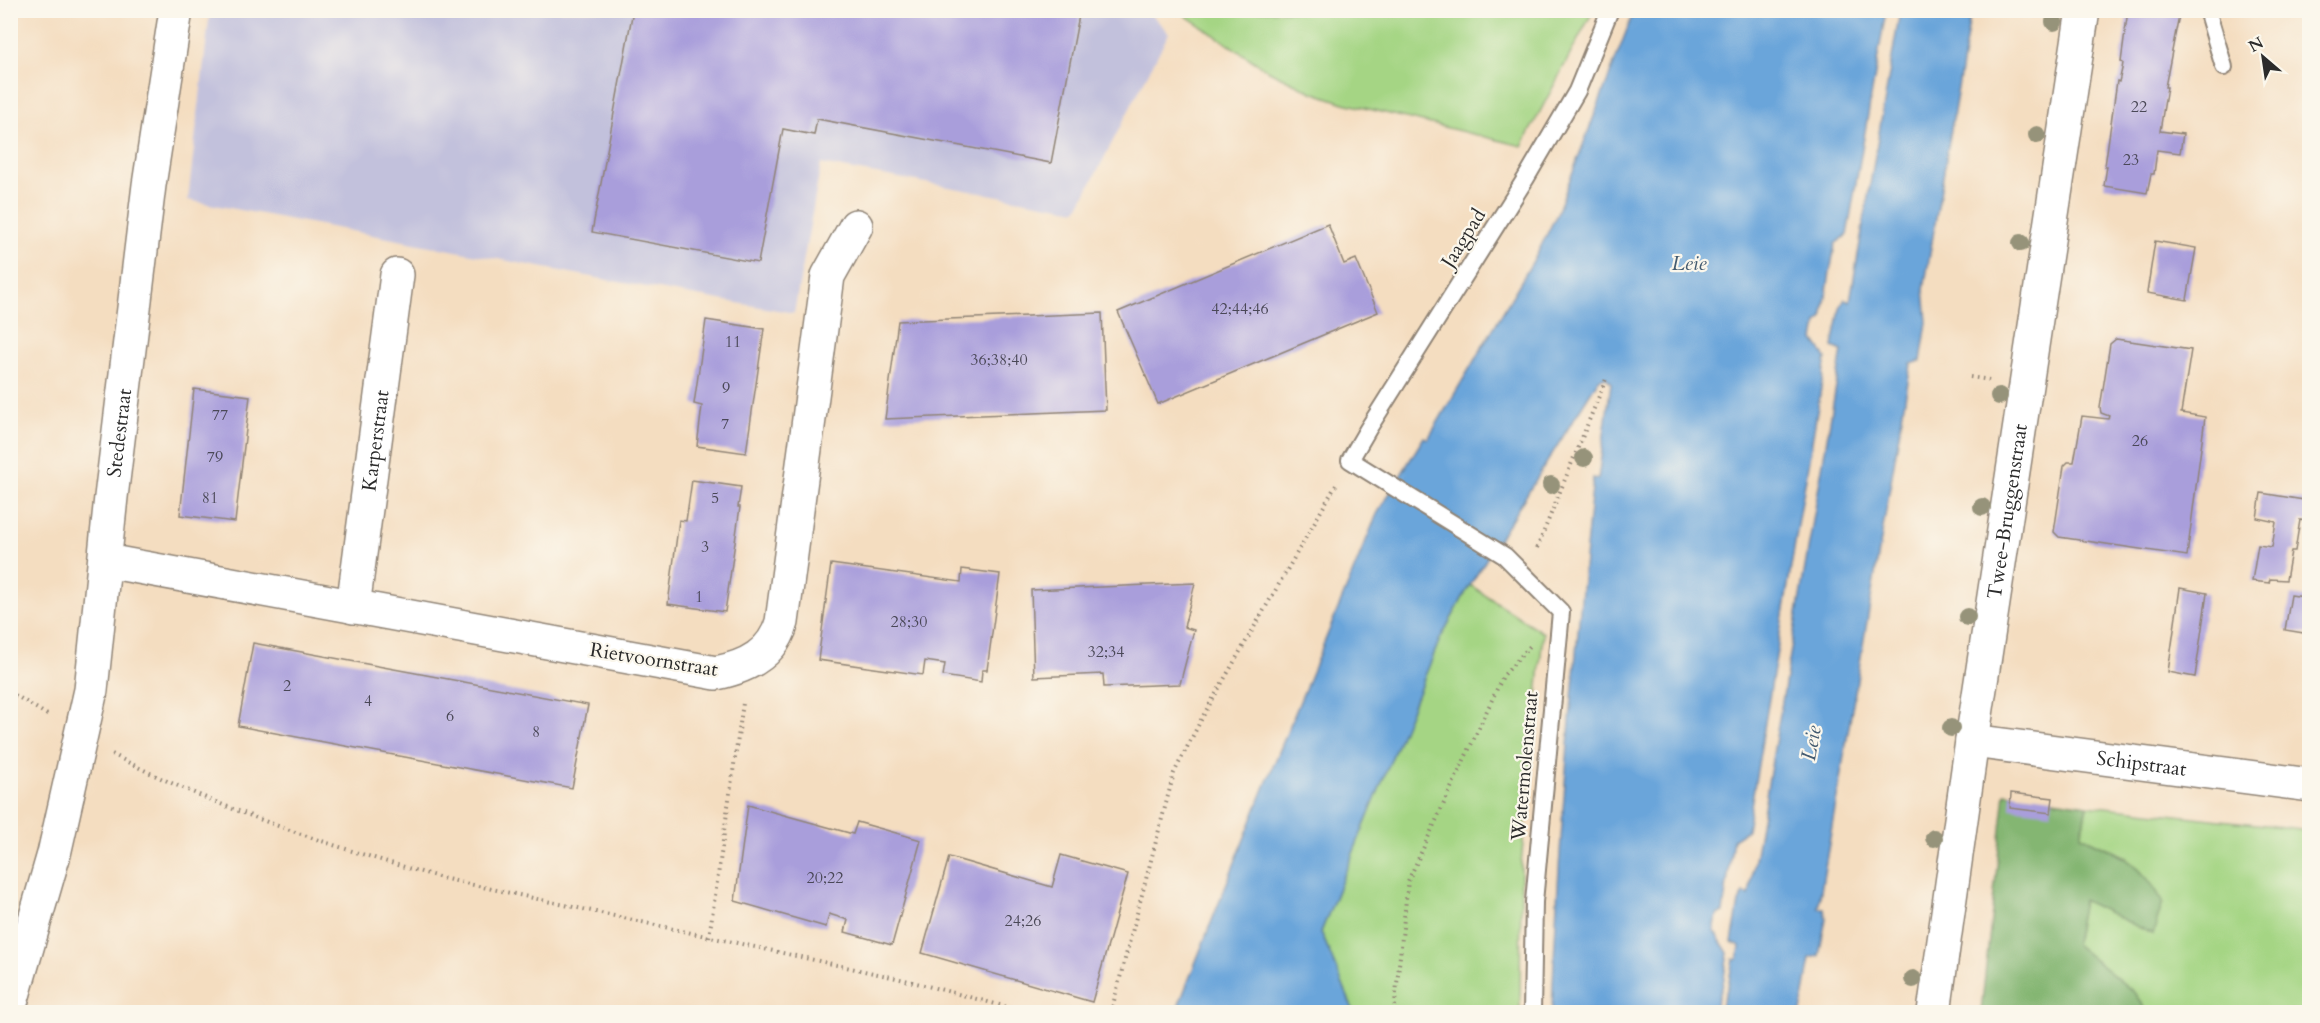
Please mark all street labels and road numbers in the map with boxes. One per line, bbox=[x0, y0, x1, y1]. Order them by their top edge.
street label: Jaagpad bbox=[1433, 203, 1492, 276]
street label: Stedestraat bbox=[101, 386, 138, 479]
street label: Karperstraat bbox=[355, 388, 396, 493]
street label: Twee-Bruggenstraat bbox=[1981, 421, 2034, 601]
street label: Rietvoornstraat bbox=[588, 636, 720, 683]
street label: Watermolenstraat bbox=[1504, 689, 1545, 843]
street label: Schipstraat bbox=[2095, 744, 2189, 783]

